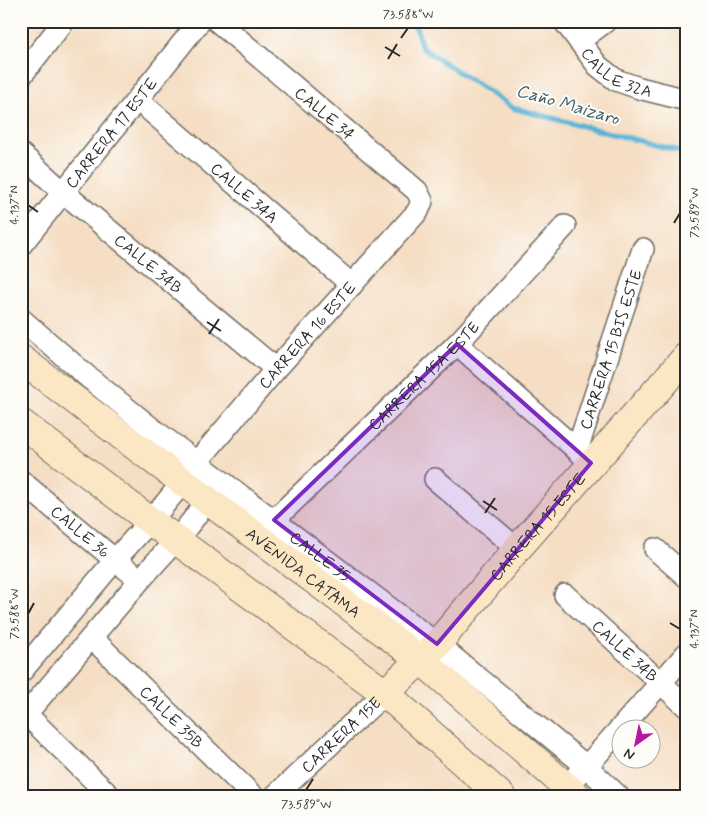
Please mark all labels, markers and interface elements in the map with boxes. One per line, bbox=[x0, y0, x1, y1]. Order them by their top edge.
text: 73.588°W bbox=[383, 7, 433, 23]
street label: CALLE 32A bbox=[576, 44, 654, 103]
street label: CARRERA 17 ESTE bbox=[61, 74, 163, 193]
water label: Caño Maizaro bbox=[513, 79, 623, 131]
street label: CALLE 34 bbox=[290, 83, 359, 146]
street label: CALLE 34A bbox=[205, 158, 282, 228]
text: 4.137°N bbox=[7, 186, 23, 225]
text: 73.589°W bbox=[687, 188, 703, 238]
street label: CALLE 34B bbox=[109, 230, 186, 299]
street label: CARRERA 15 BIS ESTE bbox=[575, 267, 648, 432]
street label: CARRERA 16 ESTE bbox=[255, 278, 361, 394]
street label: CARRERA 15A ESTE bbox=[364, 317, 485, 436]
street label: CARRERA 15 ESTE bbox=[486, 469, 591, 586]
street label: CALLE 36 bbox=[46, 501, 114, 563]
street label: AVENIDA CATAMA bbox=[241, 524, 364, 623]
street label: CALLE 35 bbox=[285, 527, 354, 587]
text: 73.588°W bbox=[7, 589, 23, 639]
text: 4.137°N bbox=[687, 610, 703, 649]
street label: CALLE 34B bbox=[587, 616, 662, 687]
street label: CALLE 35B bbox=[134, 682, 207, 754]
street label: CARRERA 15E bbox=[297, 693, 386, 778]
north arrow bbox=[610, 720, 660, 770]
text: N bbox=[621, 744, 638, 764]
text: 73.589°W bbox=[281, 797, 331, 813]

